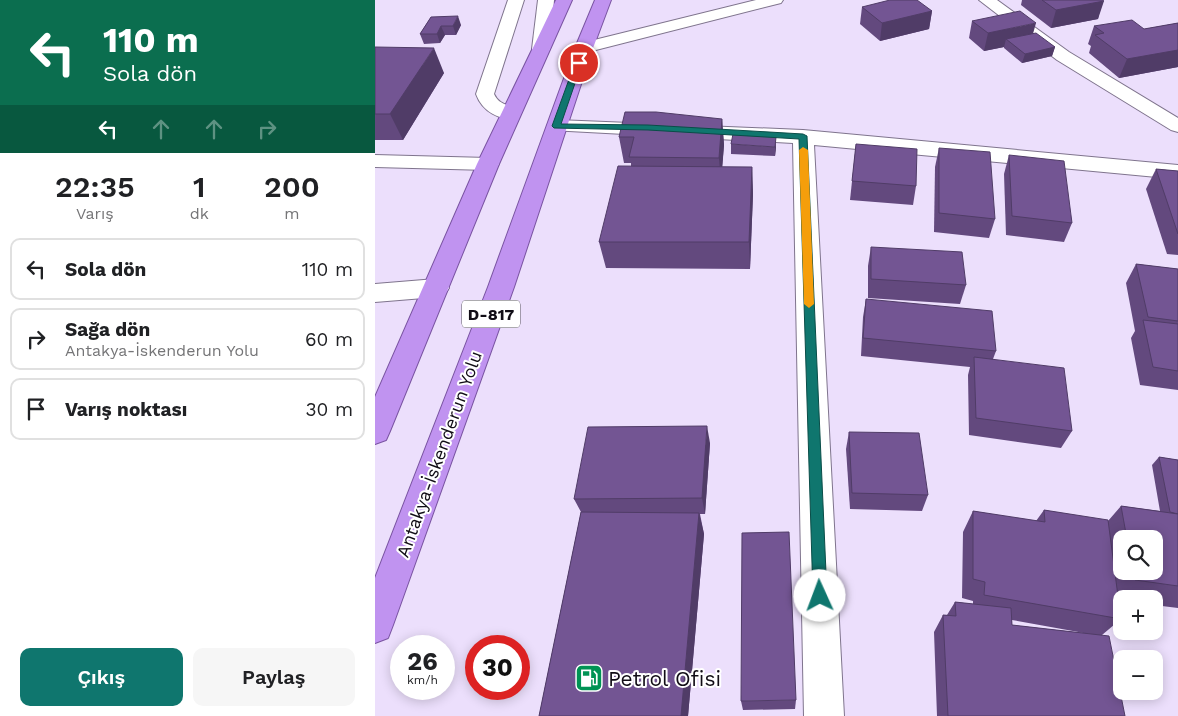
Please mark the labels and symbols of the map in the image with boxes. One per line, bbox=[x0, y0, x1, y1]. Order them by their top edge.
pin bbox=[558, 42, 600, 84]
road number: D-817 bbox=[462, 300, 520, 328]
street label: Antakya-İskenderun Yolu bbox=[392, 348, 486, 560]
position arrow bbox=[793, 569, 845, 621]
speed limit sign: 30 bbox=[465, 635, 530, 700]
fuel station icon: Petrol Ofisi bbox=[574, 663, 604, 693]
place label: Petrol Ofisi bbox=[608, 666, 721, 691]

